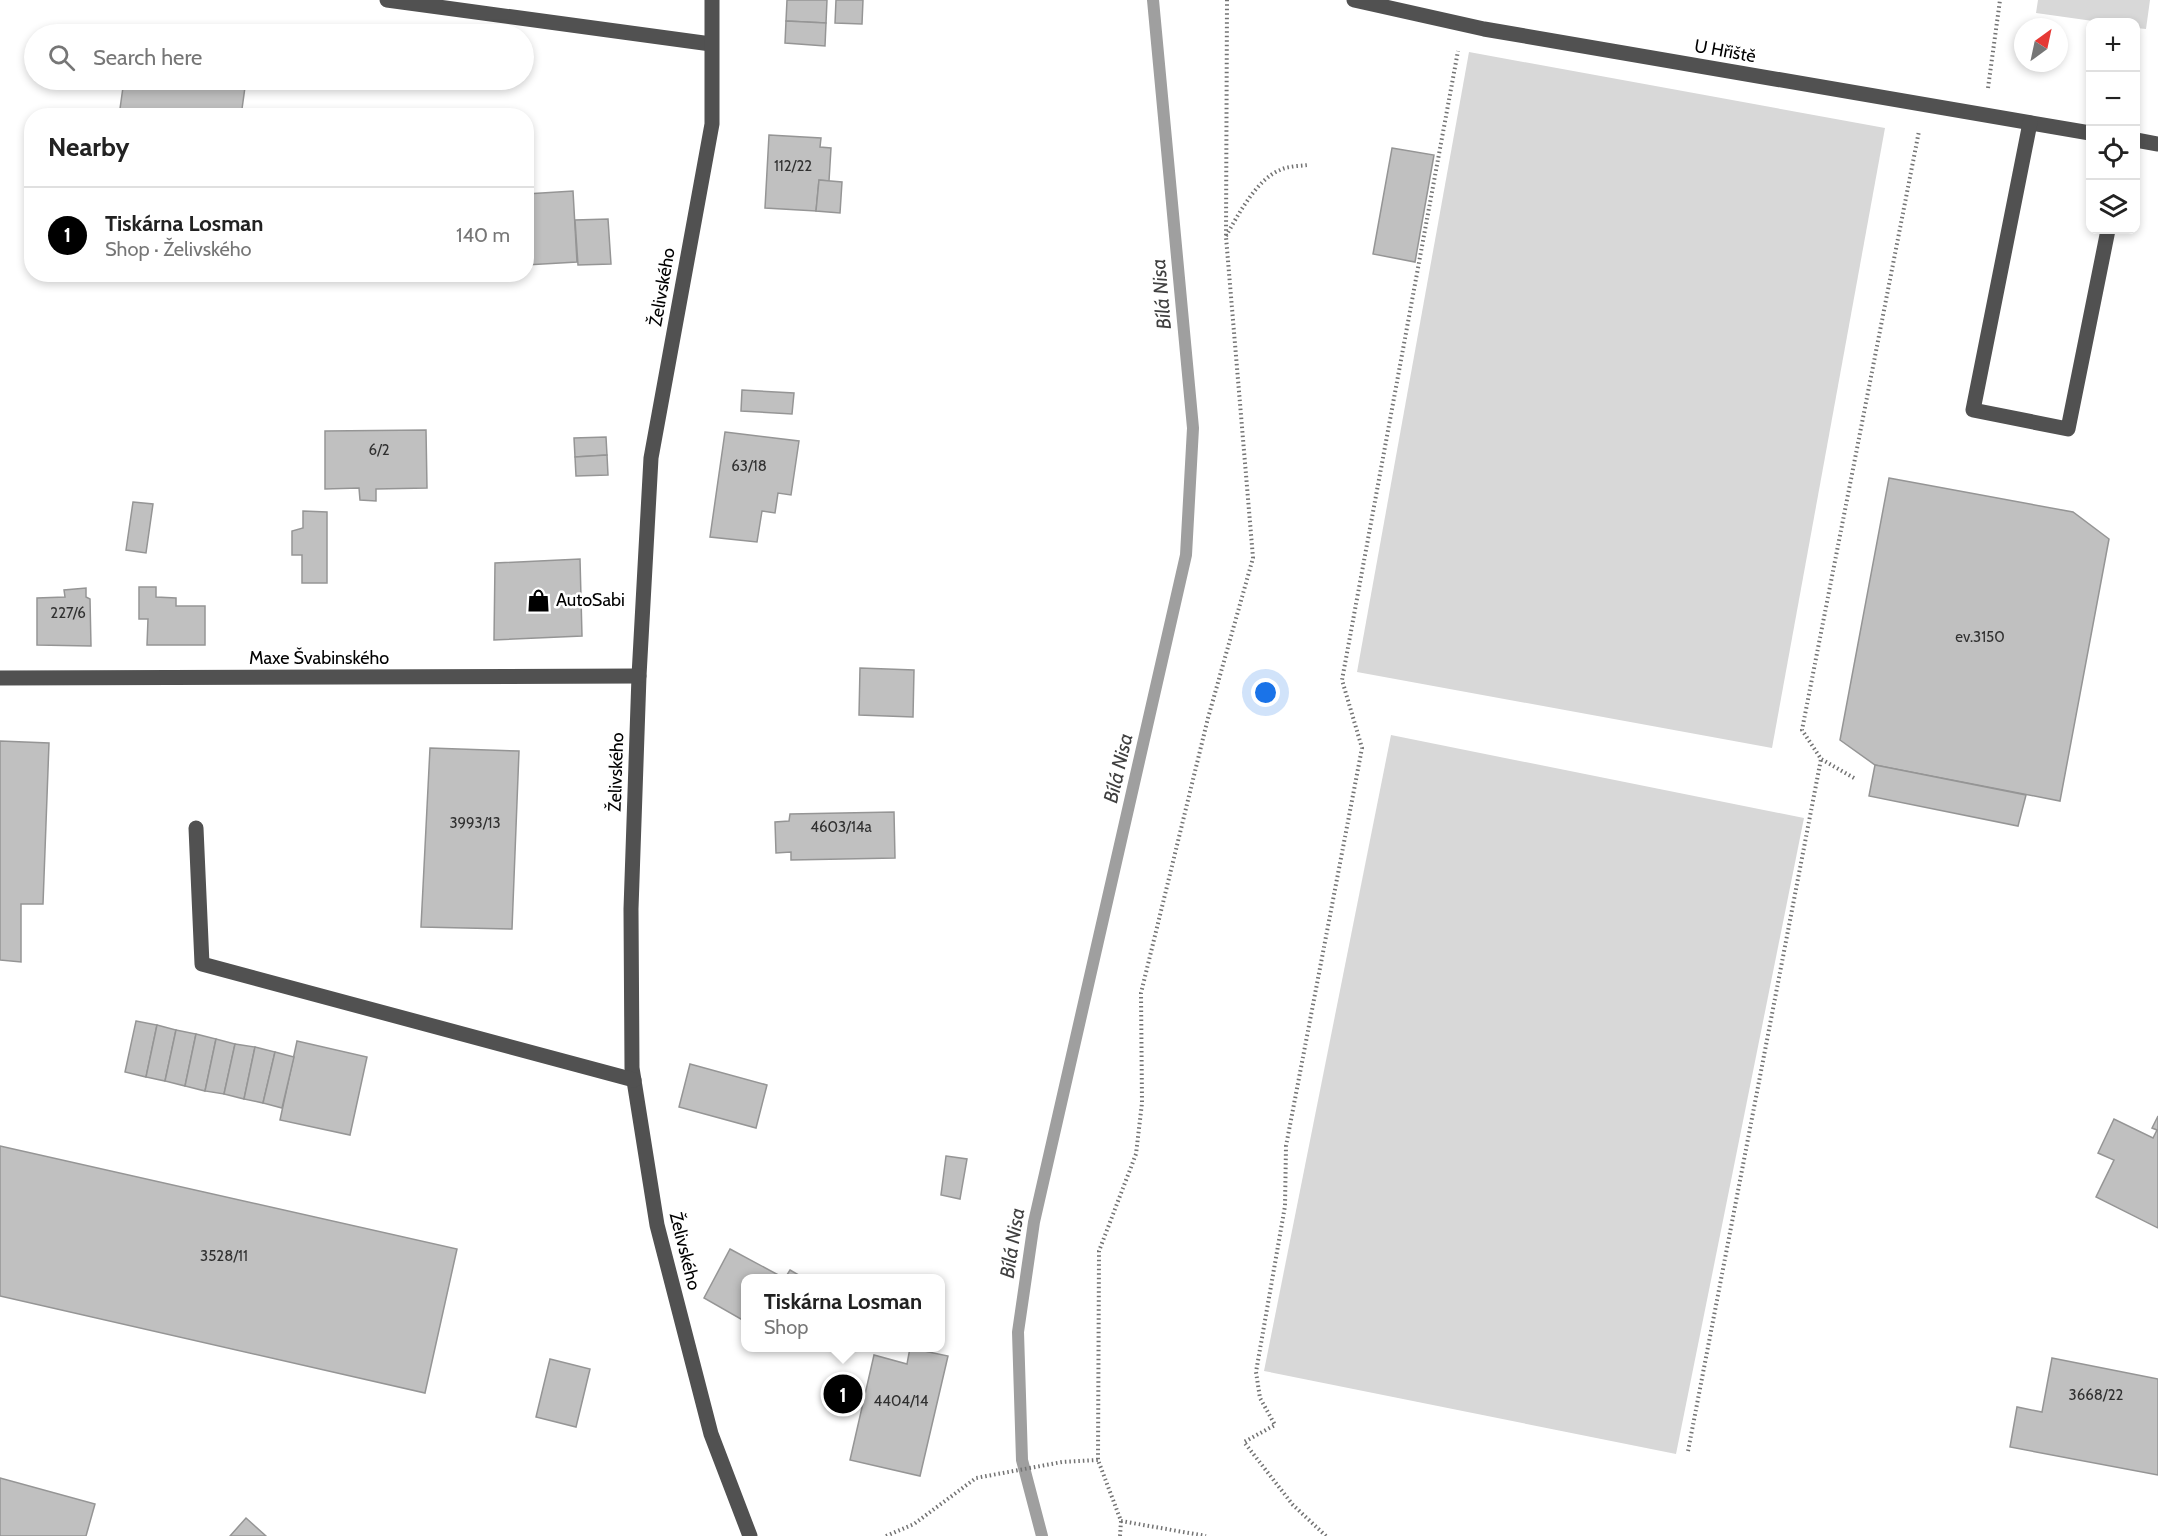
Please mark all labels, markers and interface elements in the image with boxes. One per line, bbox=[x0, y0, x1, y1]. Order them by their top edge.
north arrow bbox=[2014, 18, 2068, 72]
map controls bbox=[2086, 18, 2140, 234]
button: + bbox=[2086, 18, 2140, 72]
search box bbox=[24, 24, 534, 90]
street label: U Hřiště bbox=[1693, 35, 1757, 67]
icon: search bbox=[45, 41, 78, 74]
text: Search here bbox=[93, 44, 202, 71]
button: − bbox=[2086, 72, 2140, 126]
button: locate bbox=[2086, 126, 2140, 180]
text: Nearby bbox=[48, 131, 129, 163]
house number: 112/22 bbox=[774, 157, 812, 175]
button: layers bbox=[2086, 180, 2140, 234]
text: Tiskárna Losman bbox=[105, 210, 263, 237]
text: 1 bbox=[64, 223, 71, 247]
text: 140 m bbox=[456, 223, 510, 247]
text: Shop · Želivského bbox=[105, 237, 252, 261]
street label: Želivského bbox=[643, 246, 680, 328]
water label: Bílá Nisa bbox=[1146, 258, 1176, 330]
house number: 6/2 bbox=[368, 441, 390, 459]
house number: 63/18 bbox=[731, 457, 767, 475]
shop icon: AutoSabi bbox=[525, 587, 551, 613]
place label: AutoSabi bbox=[556, 589, 625, 611]
house number: 227/6 bbox=[50, 604, 86, 622]
house number: ev.3150 bbox=[1955, 628, 2005, 646]
street label: Maxe Švabinského bbox=[249, 647, 389, 669]
your location bbox=[1251, 678, 1280, 707]
water label: Bílá Nisa bbox=[1098, 731, 1138, 805]
street label: Želivského bbox=[603, 732, 628, 812]
house number: 3993/13 bbox=[449, 814, 501, 832]
house number: 4603/14a bbox=[810, 818, 872, 836]
water label: Bílá Nisa bbox=[995, 1206, 1029, 1280]
street label: Želivského bbox=[665, 1210, 706, 1292]
house number: 3528/11 bbox=[200, 1247, 248, 1265]
popup bbox=[741, 1274, 945, 1352]
text: Tiskárna Losman bbox=[764, 1288, 922, 1315]
text: Shop bbox=[764, 1315, 808, 1339]
pin: 1 bbox=[824, 1372, 862, 1416]
house number: 3668/22 bbox=[2069, 1386, 2124, 1404]
house number: 4404/14 bbox=[874, 1392, 929, 1410]

